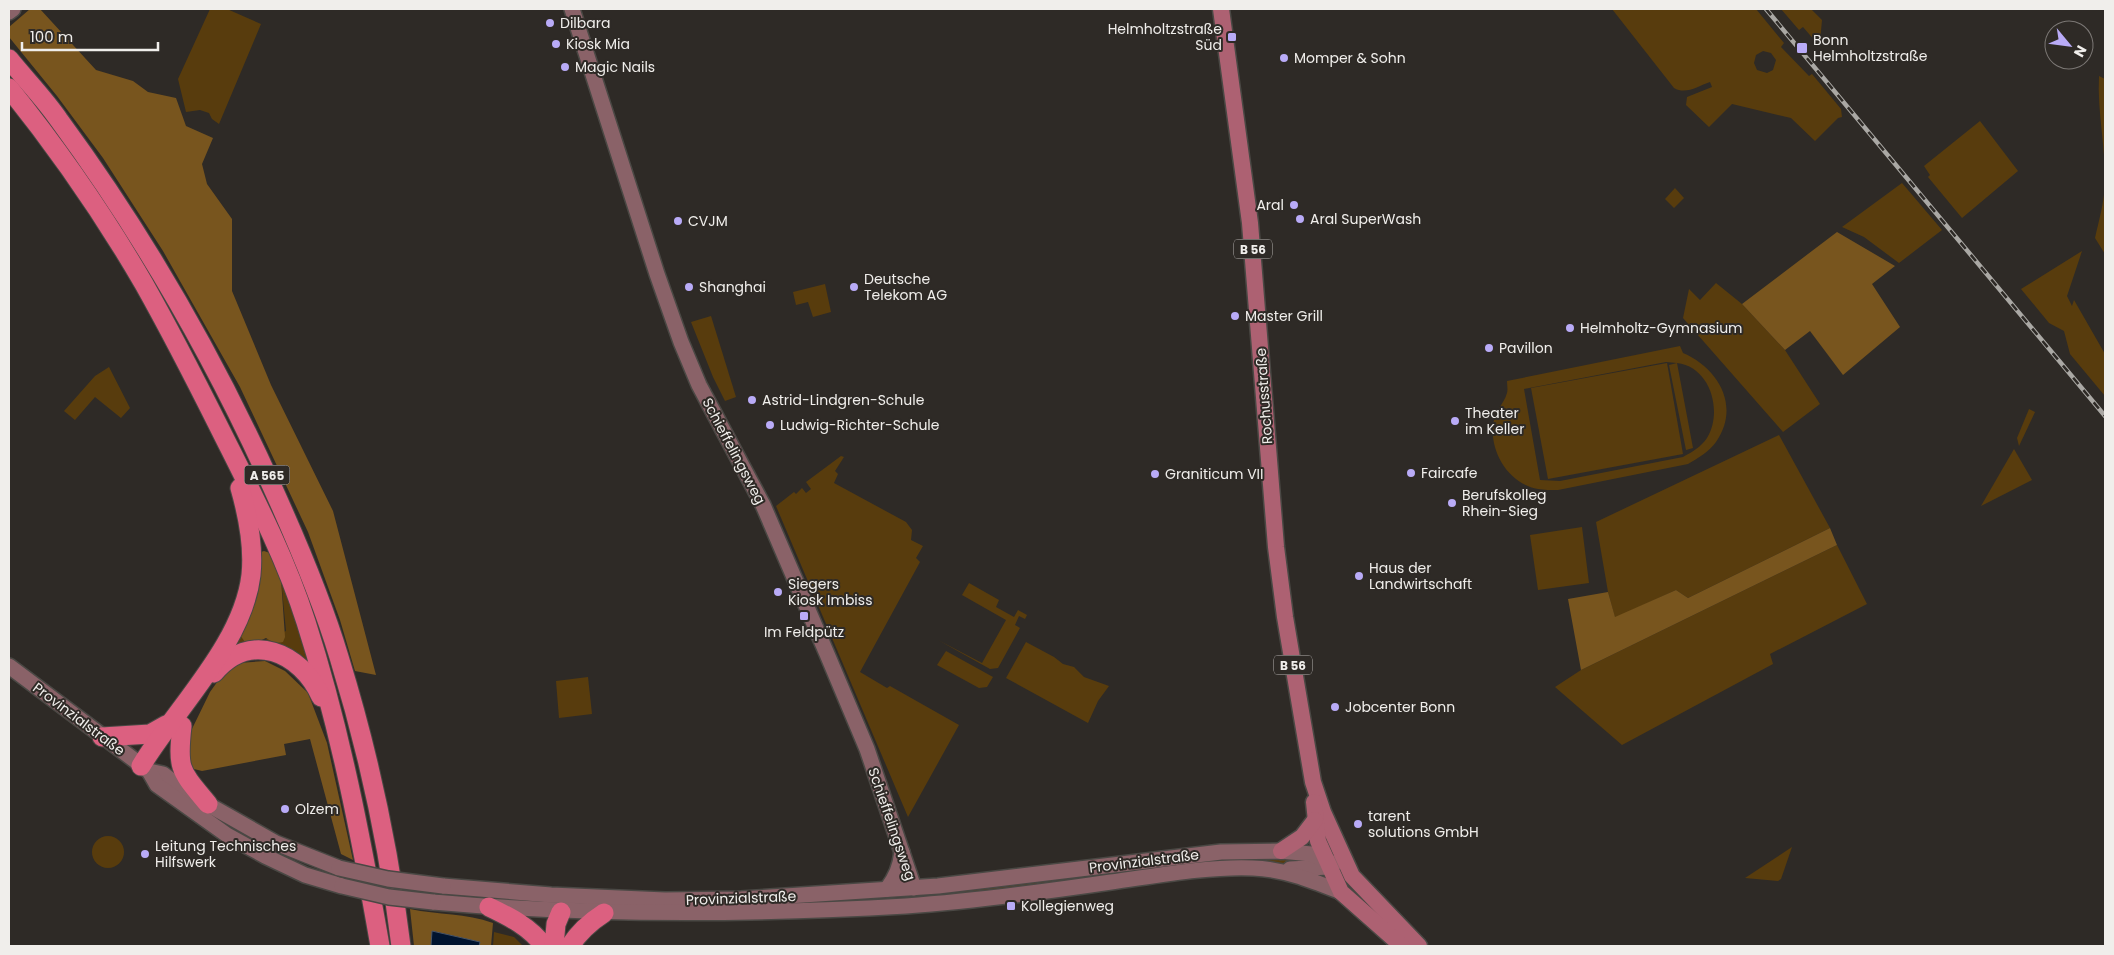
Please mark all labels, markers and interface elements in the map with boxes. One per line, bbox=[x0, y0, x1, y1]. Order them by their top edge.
place label: Dilbara bbox=[560, 13, 610, 33]
marker: Dilbara bbox=[544, 17, 556, 29]
place label: Helmholtzstraße Süd bbox=[1108, 19, 1222, 55]
scale bar bbox=[22, 20, 159, 52]
north arrow bbox=[2044, 20, 2094, 70]
text: 100 m bbox=[30, 26, 73, 47]
place label: Bonn Helmholtzstraße bbox=[1813, 30, 1928, 66]
marker: Helmholtzstraße Süd bbox=[1226, 31, 1238, 43]
place label: Kiosk Mia bbox=[566, 34, 630, 54]
marker: Kiosk Mia bbox=[550, 38, 562, 50]
marker: Bonn Helmholtzstraße bbox=[1795, 41, 1809, 55]
text: N bbox=[2069, 42, 2092, 61]
place label: Momper & Sohn bbox=[1294, 48, 1406, 68]
marker: Momper & Sohn bbox=[1278, 52, 1290, 64]
place label: Magic Nails bbox=[575, 57, 655, 77]
marker: Magic Nails bbox=[559, 61, 571, 73]
place label: Aral bbox=[1256, 195, 1284, 215]
marker: Aral bbox=[1288, 199, 1300, 211]
place label: Aral SuperWash bbox=[1310, 209, 1421, 229]
place label: CVJM bbox=[688, 211, 728, 231]
marker: Aral SuperWash bbox=[1294, 213, 1306, 225]
marker: CVJM bbox=[672, 215, 684, 227]
road number: B 56 bbox=[1234, 240, 1272, 258]
place label: Deutsche Telekom AG bbox=[864, 269, 947, 305]
place label: Shanghai bbox=[699, 277, 766, 297]
marker: Shanghai bbox=[683, 281, 695, 293]
marker: Deutsche Telekom AG bbox=[848, 281, 860, 293]
place label: Master Grill bbox=[1245, 306, 1323, 326]
marker: Master Grill bbox=[1229, 310, 1241, 322]
place label: Helmholtz-Gymnasium bbox=[1580, 318, 1743, 338]
marker: Helmholtz-Gymnasium bbox=[1564, 322, 1576, 334]
place label: Pavillon bbox=[1499, 338, 1553, 358]
marker: Pavillon bbox=[1483, 342, 1495, 354]
street label: Rochusstraße bbox=[1251, 347, 1277, 445]
place label: Astrid-Lindgren-Schule bbox=[762, 390, 925, 410]
street label: Schieffelingsweg bbox=[697, 394, 771, 508]
marker: Astrid-Lindgren-Schule bbox=[746, 394, 758, 406]
place label: Theater im Keller bbox=[1465, 403, 1524, 439]
place label: Ludwig-Richter-Schule bbox=[780, 415, 940, 435]
marker: Theater im Keller bbox=[1449, 415, 1461, 427]
marker: Ludwig-Richter-Schule bbox=[764, 419, 776, 431]
place label: Faircafe bbox=[1421, 463, 1478, 483]
place label: Graniticum VII bbox=[1165, 464, 1264, 484]
road number: A 565 bbox=[244, 466, 290, 484]
marker: Faircafe bbox=[1405, 467, 1417, 479]
marker: Graniticum VII bbox=[1149, 468, 1161, 480]
place label: Berufskolleg Rhein-Sieg bbox=[1462, 485, 1547, 521]
marker: Berufskolleg Rhein-Sieg bbox=[1446, 497, 1458, 509]
place label: Haus der Landwirtschaft bbox=[1369, 558, 1472, 594]
marker: Haus der Landwirtschaft bbox=[1353, 570, 1365, 582]
place label: Siegers Kiosk Imbiss bbox=[788, 574, 872, 610]
marker: Siegers Kiosk Imbiss bbox=[772, 586, 784, 598]
marker: Im Feldpütz bbox=[798, 610, 810, 622]
place label: Im Feldpütz bbox=[764, 622, 844, 642]
road number: B 56 bbox=[1274, 656, 1312, 674]
street label: Provinzialstraße bbox=[29, 678, 129, 760]
place label: Jobcenter Bonn bbox=[1345, 697, 1455, 717]
marker: Jobcenter Bonn bbox=[1329, 701, 1341, 713]
street label: Schieffelingsweg bbox=[863, 765, 921, 883]
place label: Olzem bbox=[295, 799, 339, 819]
marker: Olzem bbox=[279, 803, 291, 815]
place label: tarent solutions GmbH bbox=[1368, 806, 1479, 842]
marker: tarent solutions GmbH bbox=[1352, 818, 1364, 830]
place label: Leitung Technisches Hilfswerk bbox=[155, 836, 296, 872]
street label: Provinzialstraße bbox=[1088, 844, 1200, 878]
marker: Leitung Technisches Hilfswerk bbox=[139, 848, 151, 860]
street label: Provinzialstraße bbox=[685, 886, 797, 910]
place label: Kollegienweg bbox=[1021, 896, 1114, 916]
marker: Kollegienweg bbox=[1005, 900, 1017, 912]

